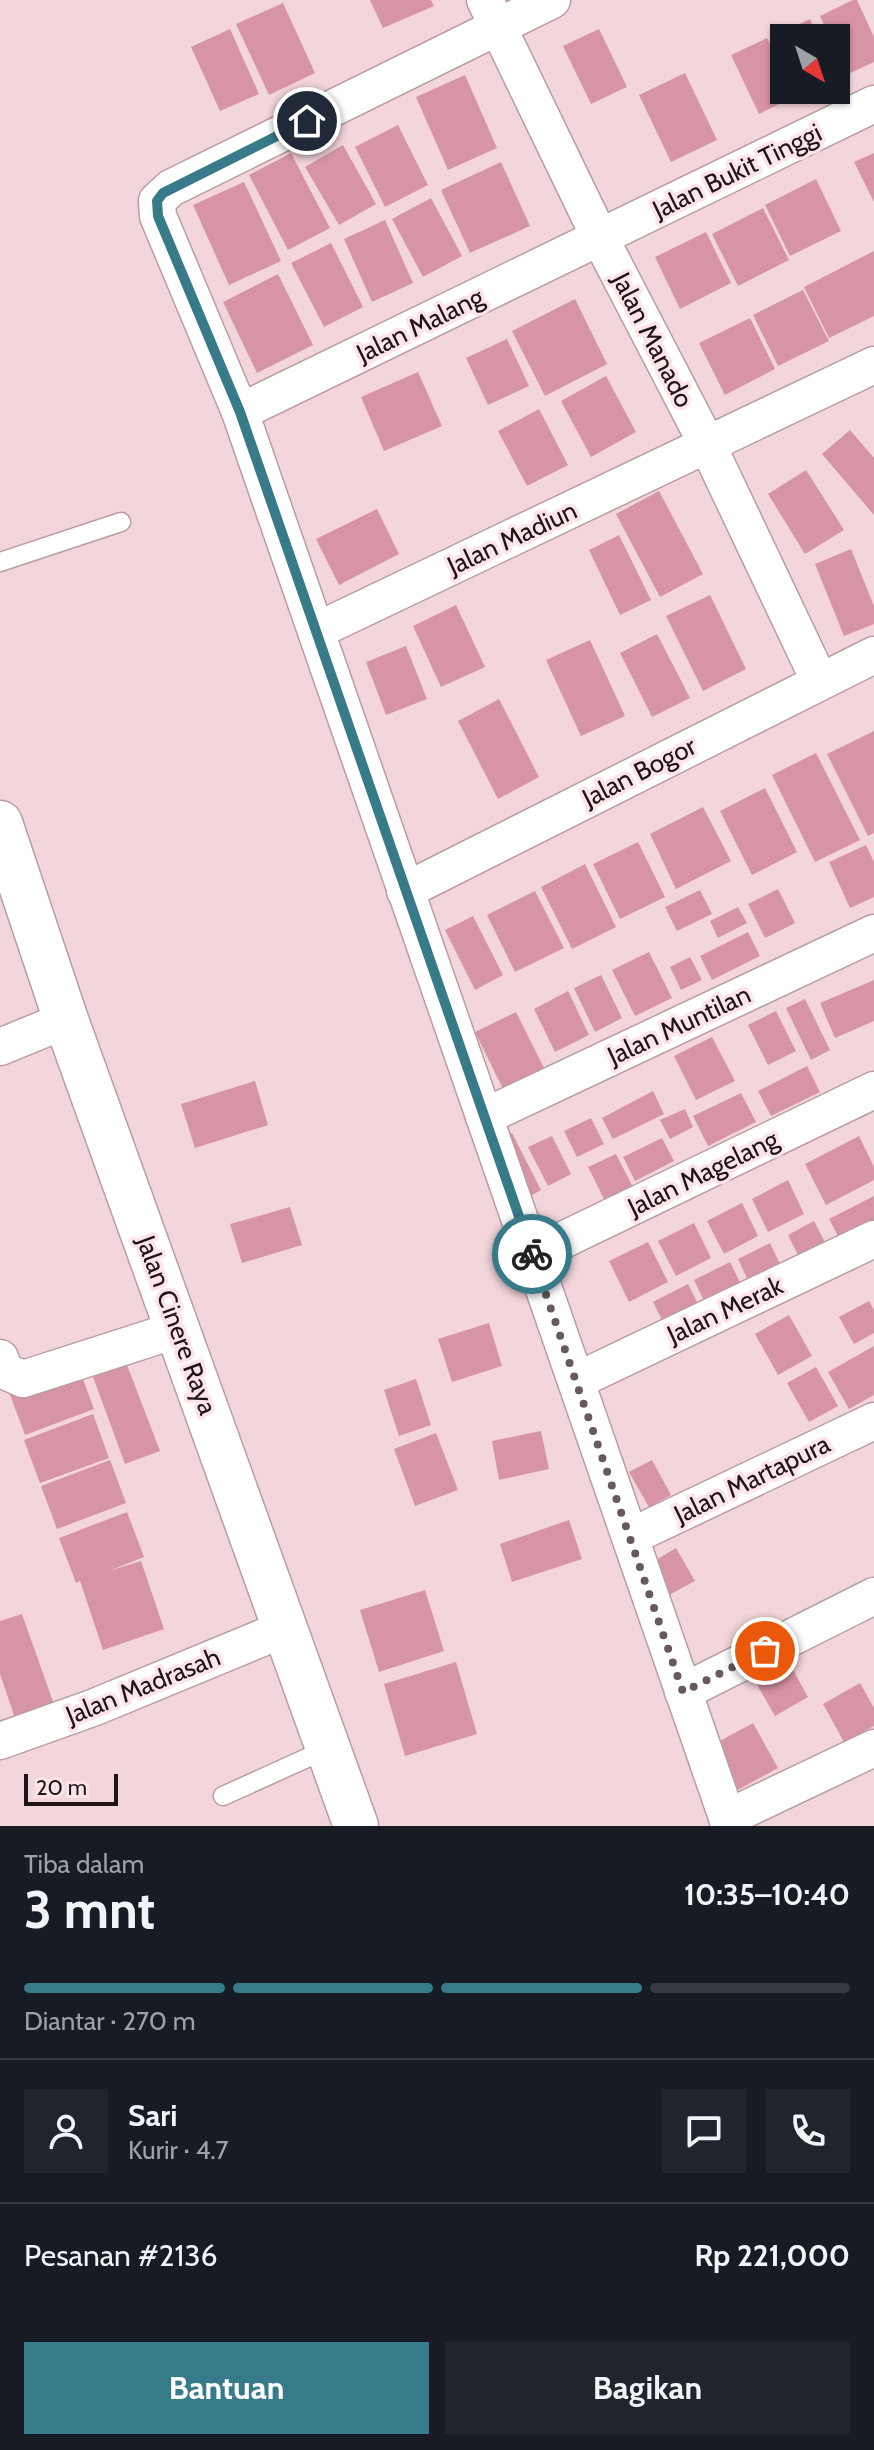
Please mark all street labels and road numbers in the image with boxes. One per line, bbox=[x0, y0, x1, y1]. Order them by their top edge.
street label: Jalan Bukit Tinggi bbox=[646, 116, 827, 226]
street label: Jalan Manado bbox=[605, 266, 701, 413]
street label: Jalan Malang bbox=[350, 280, 490, 370]
street label: Jalan Madiun bbox=[441, 494, 582, 582]
street label: Jalan Bogor bbox=[576, 729, 702, 815]
street label: Jalan Muntilan bbox=[602, 978, 756, 1072]
street label: Jalan Magelang bbox=[622, 1122, 784, 1224]
street label: Jalan Cinere Raya bbox=[129, 1230, 224, 1419]
street label: Jalan Merak bbox=[661, 1269, 788, 1351]
street label: Jalan Martapura bbox=[668, 1427, 836, 1531]
street label: Jalan Madrasah bbox=[60, 1641, 225, 1732]

